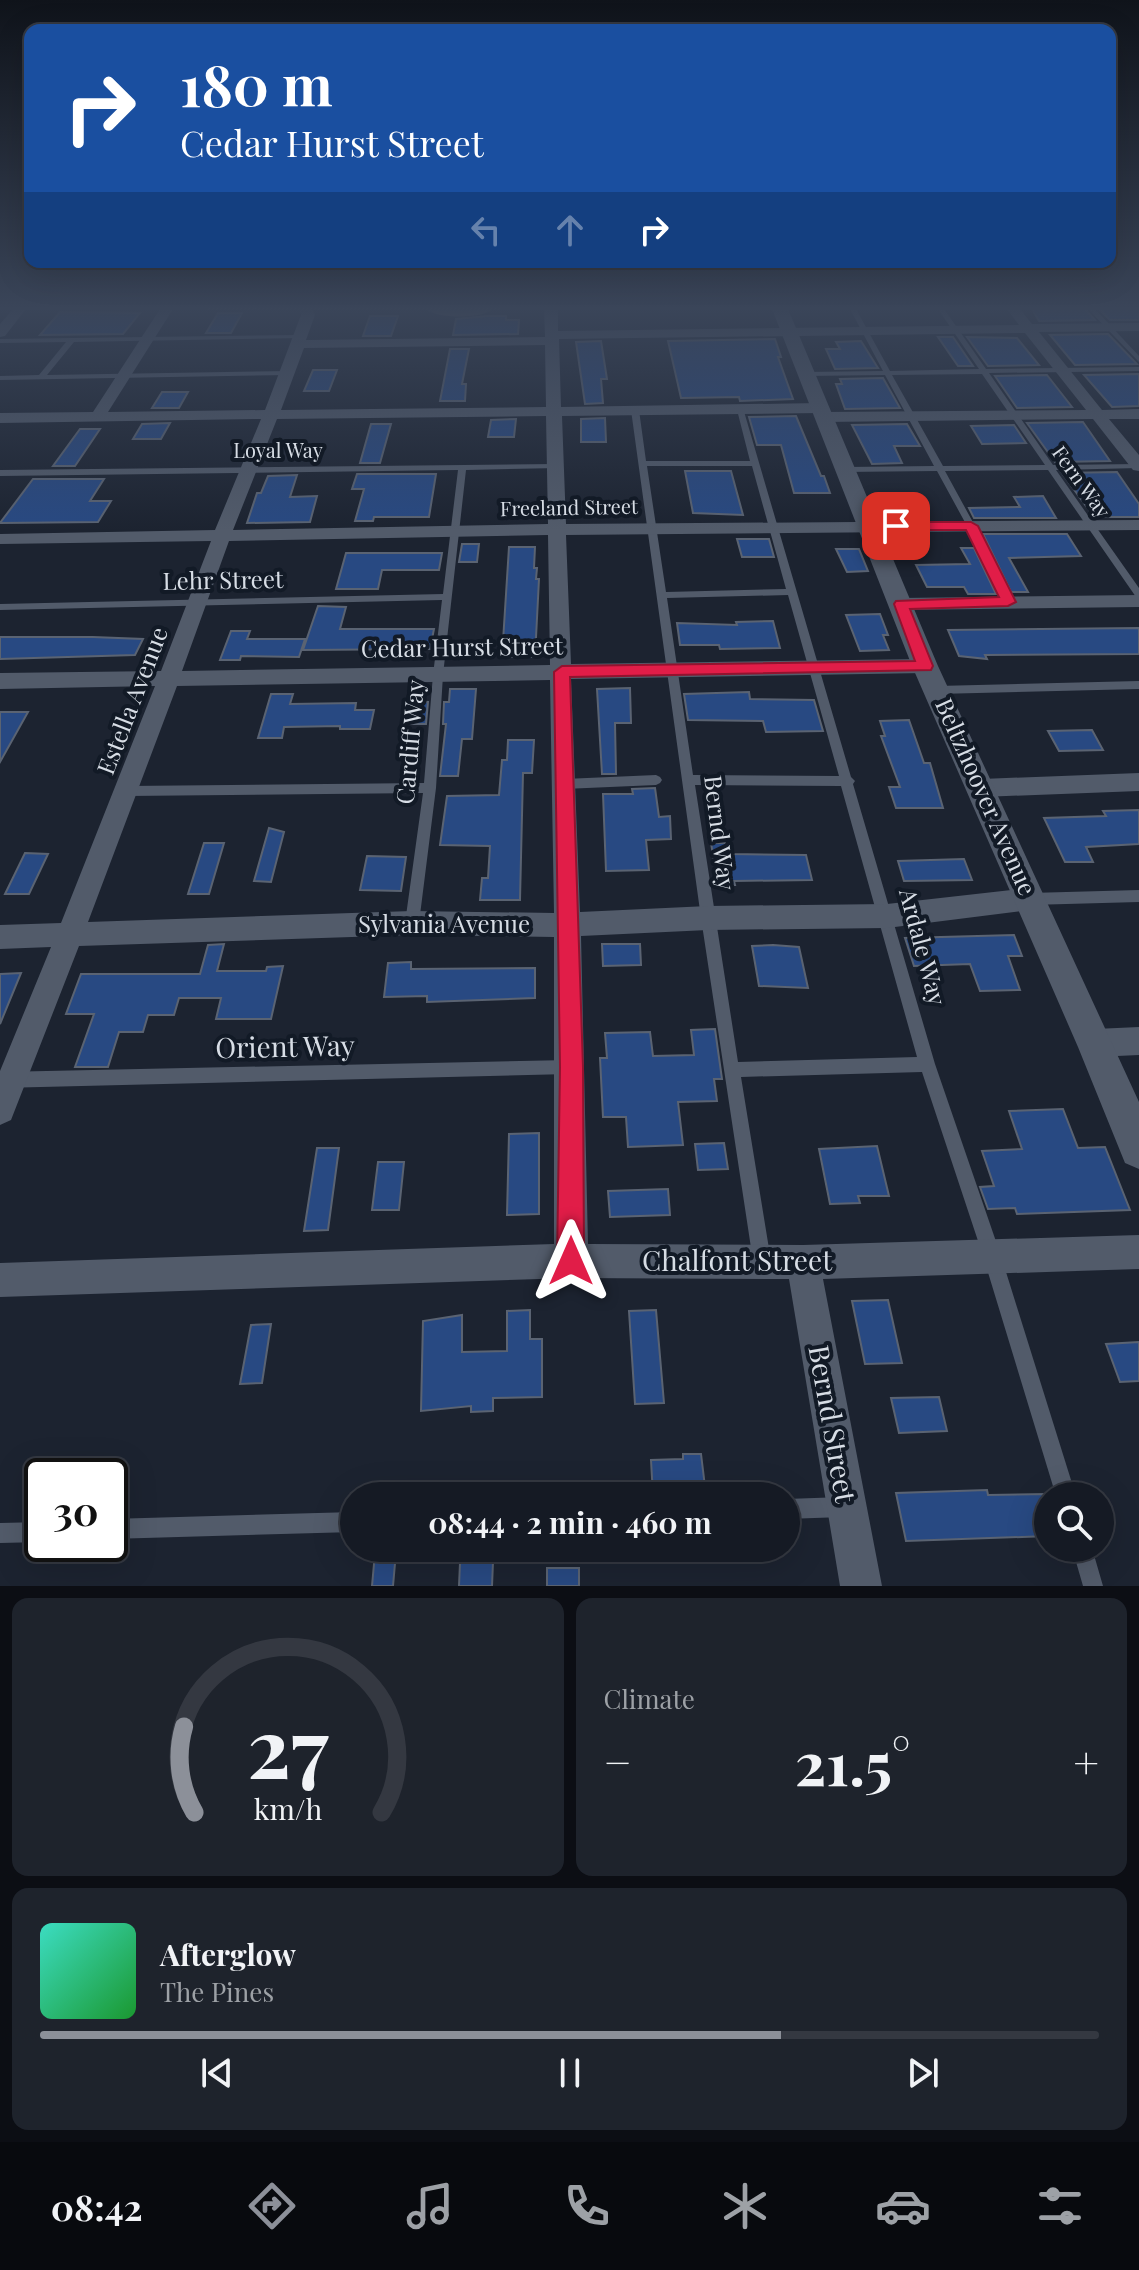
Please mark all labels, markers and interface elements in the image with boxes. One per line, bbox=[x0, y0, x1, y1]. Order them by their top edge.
text: 180 m bbox=[180, 46, 333, 121]
icon: right bbox=[48, 56, 152, 160]
text: Cedar Hurst Street bbox=[180, 118, 484, 166]
icon: left bbox=[464, 208, 508, 252]
icon: ahead bbox=[548, 208, 592, 252]
icon: right bbox=[632, 208, 676, 252]
street label: Loyal Way bbox=[233, 436, 323, 463]
street label: Fern Way bbox=[1047, 440, 1118, 523]
street label: Freeland Street bbox=[500, 492, 639, 521]
pin bbox=[862, 492, 930, 560]
icon: arrive bbox=[874, 504, 918, 548]
street label: Lehr Street bbox=[162, 562, 284, 596]
street label: Estella Avenue bbox=[88, 622, 174, 779]
street label: Cedar Hurst Street bbox=[360, 628, 564, 664]
street label: Cardiff Way bbox=[388, 678, 430, 805]
street label: Beltzhoover Avenue bbox=[929, 693, 1045, 900]
street label: Bernd Way bbox=[698, 773, 744, 892]
street label: Ardale Way bbox=[893, 884, 955, 1008]
street label: Sylvania Avenue bbox=[358, 907, 530, 939]
street label: Orient Way bbox=[215, 1026, 355, 1065]
position arrow bbox=[529, 1219, 613, 1303]
street label: Chalfont Street bbox=[642, 1241, 833, 1278]
street label: Bernd Street bbox=[801, 1342, 866, 1506]
speed limit sign: 30 bbox=[24, 1458, 128, 1562]
map controls bbox=[1034, 1482, 1114, 1562]
button: search bbox=[1034, 1482, 1114, 1562]
text: 08:44 · 2 min · 460 m bbox=[428, 1502, 712, 1542]
text: Climate bbox=[604, 1681, 695, 1716]
text: 27 bbox=[247, 1689, 329, 1800]
text: 21.5° bbox=[795, 1721, 910, 1801]
text: − bbox=[604, 1731, 632, 1790]
text: + bbox=[1073, 1731, 1099, 1790]
text: km/h bbox=[253, 1789, 322, 1827]
text: Afterglow bbox=[160, 1934, 296, 1974]
text: The Pines bbox=[160, 1974, 274, 2009]
icon: previous bbox=[195, 2051, 239, 2095]
icon: pause bbox=[548, 2051, 592, 2095]
icon: next bbox=[901, 2051, 945, 2095]
icon: directions bbox=[244, 2178, 300, 2234]
icon: music bbox=[402, 2178, 458, 2234]
icon: phone bbox=[559, 2178, 615, 2234]
icon: climate bbox=[717, 2178, 773, 2234]
icon: car bbox=[875, 2178, 931, 2234]
icon: filters bbox=[1032, 2178, 1088, 2234]
text: 08:42 bbox=[51, 2182, 143, 2230]

